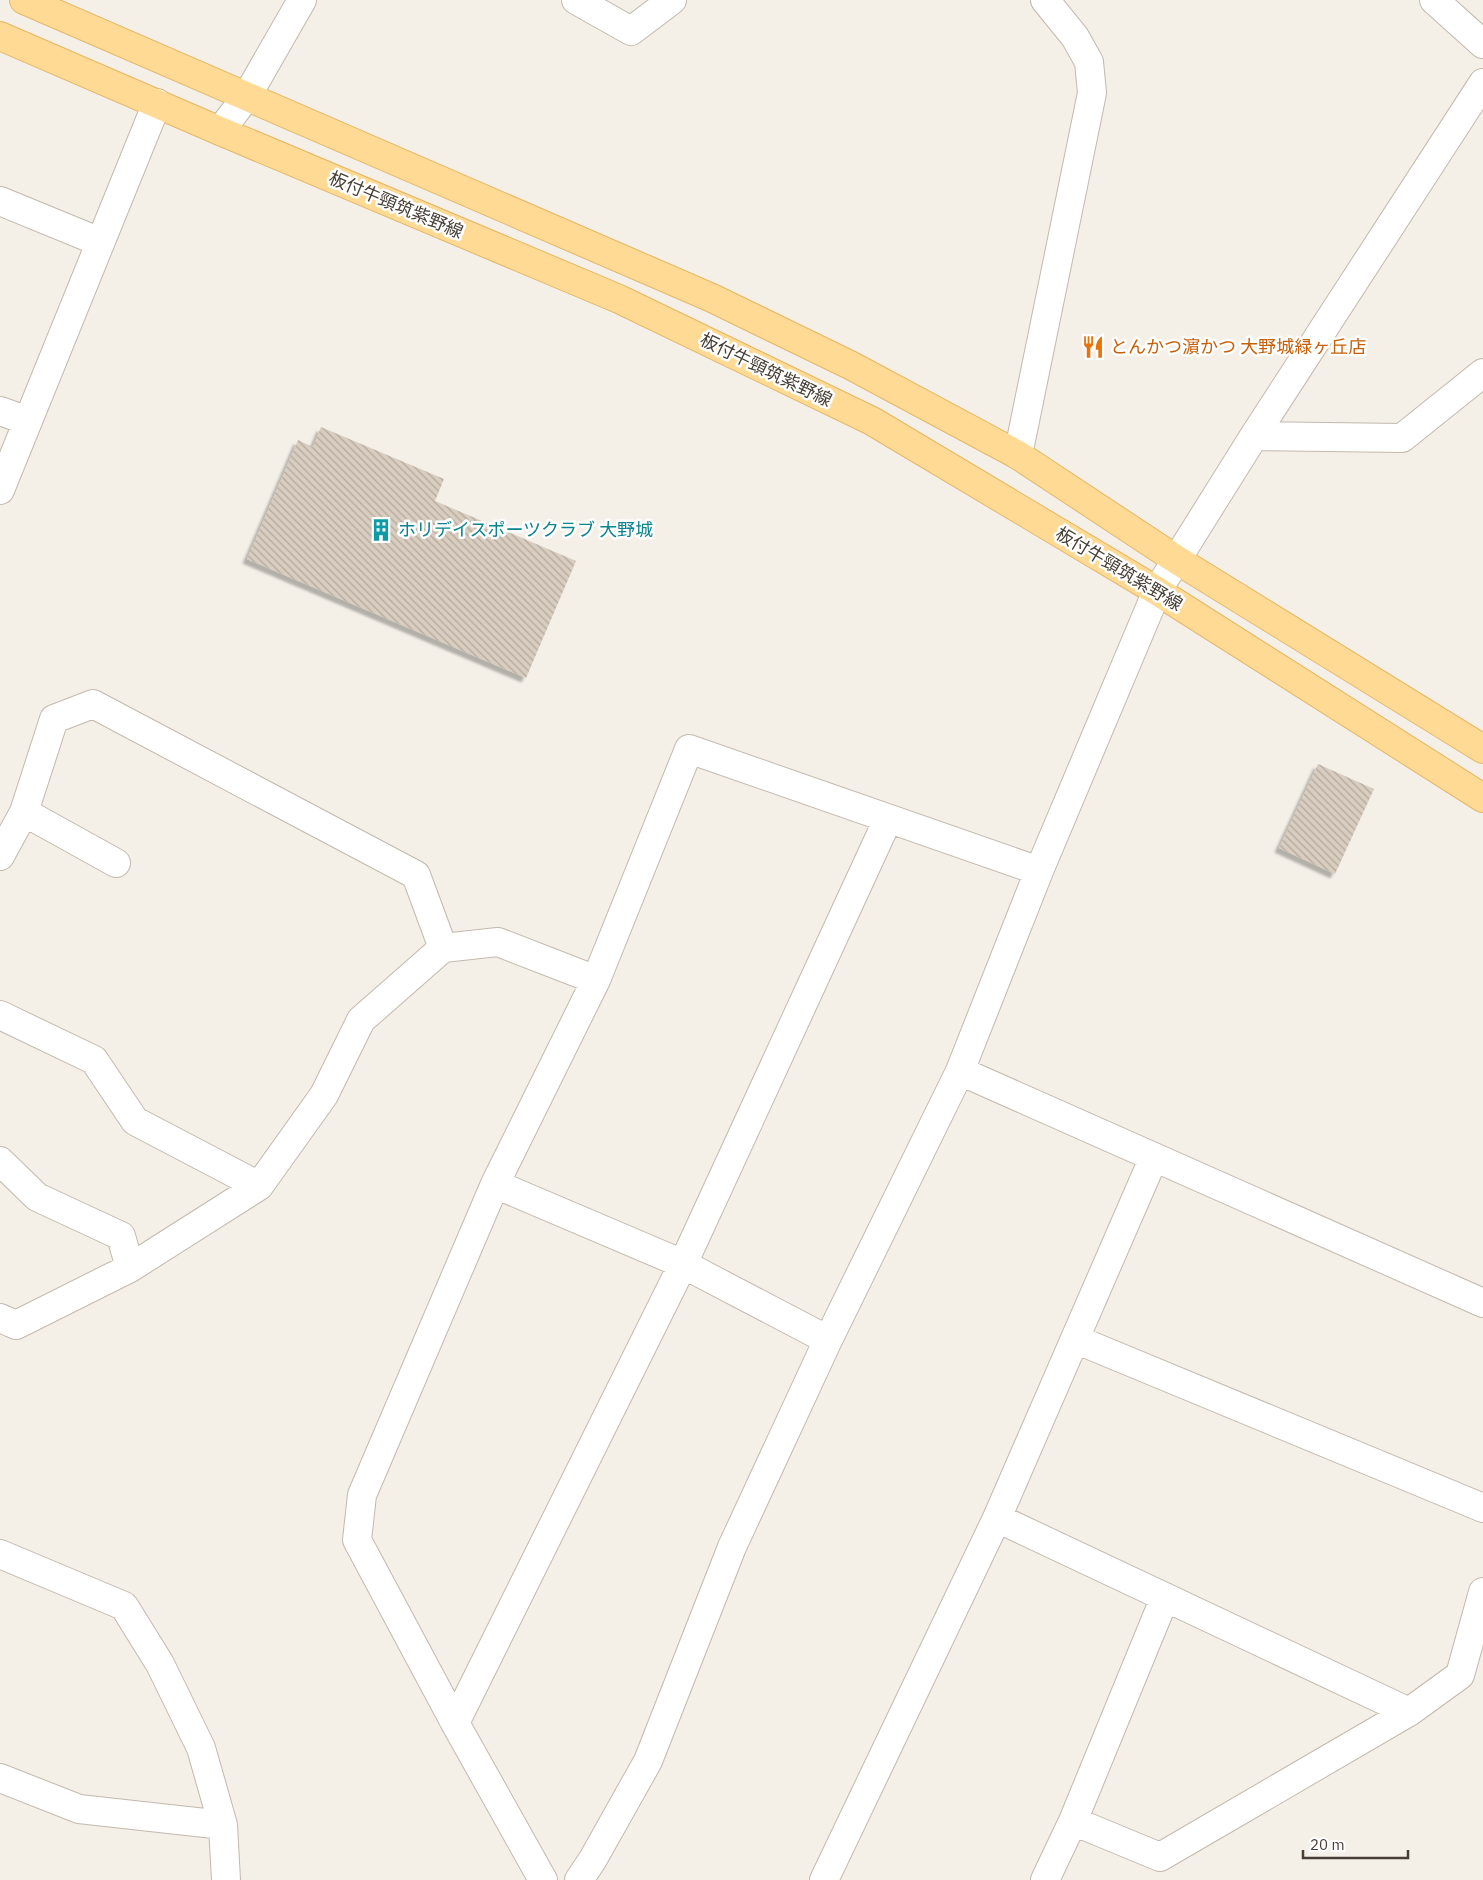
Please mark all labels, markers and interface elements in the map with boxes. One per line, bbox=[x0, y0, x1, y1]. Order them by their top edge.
street label: 板付牛頸筑紫野線 bbox=[325, 166, 467, 243]
street label: 板付牛頸筑紫野線 bbox=[696, 328, 836, 411]
restaurant icon: とんかつ濵かつ 大野城緑ヶ丘店 bbox=[1080, 334, 1106, 360]
place label: とんかつ濵かつ 大野城緑ヶ丘店 bbox=[1110, 335, 1366, 358]
building icon: ホリデイスポーツクラブ 大野城 bbox=[368, 517, 394, 543]
place label: ホリデイスポーツクラブ 大野城 bbox=[398, 518, 653, 541]
street label: 板付牛頸筑紫野線 bbox=[1052, 522, 1187, 616]
scale bar bbox=[1303, 1828, 1408, 1860]
text: 20 m bbox=[1310, 1835, 1345, 1854]

